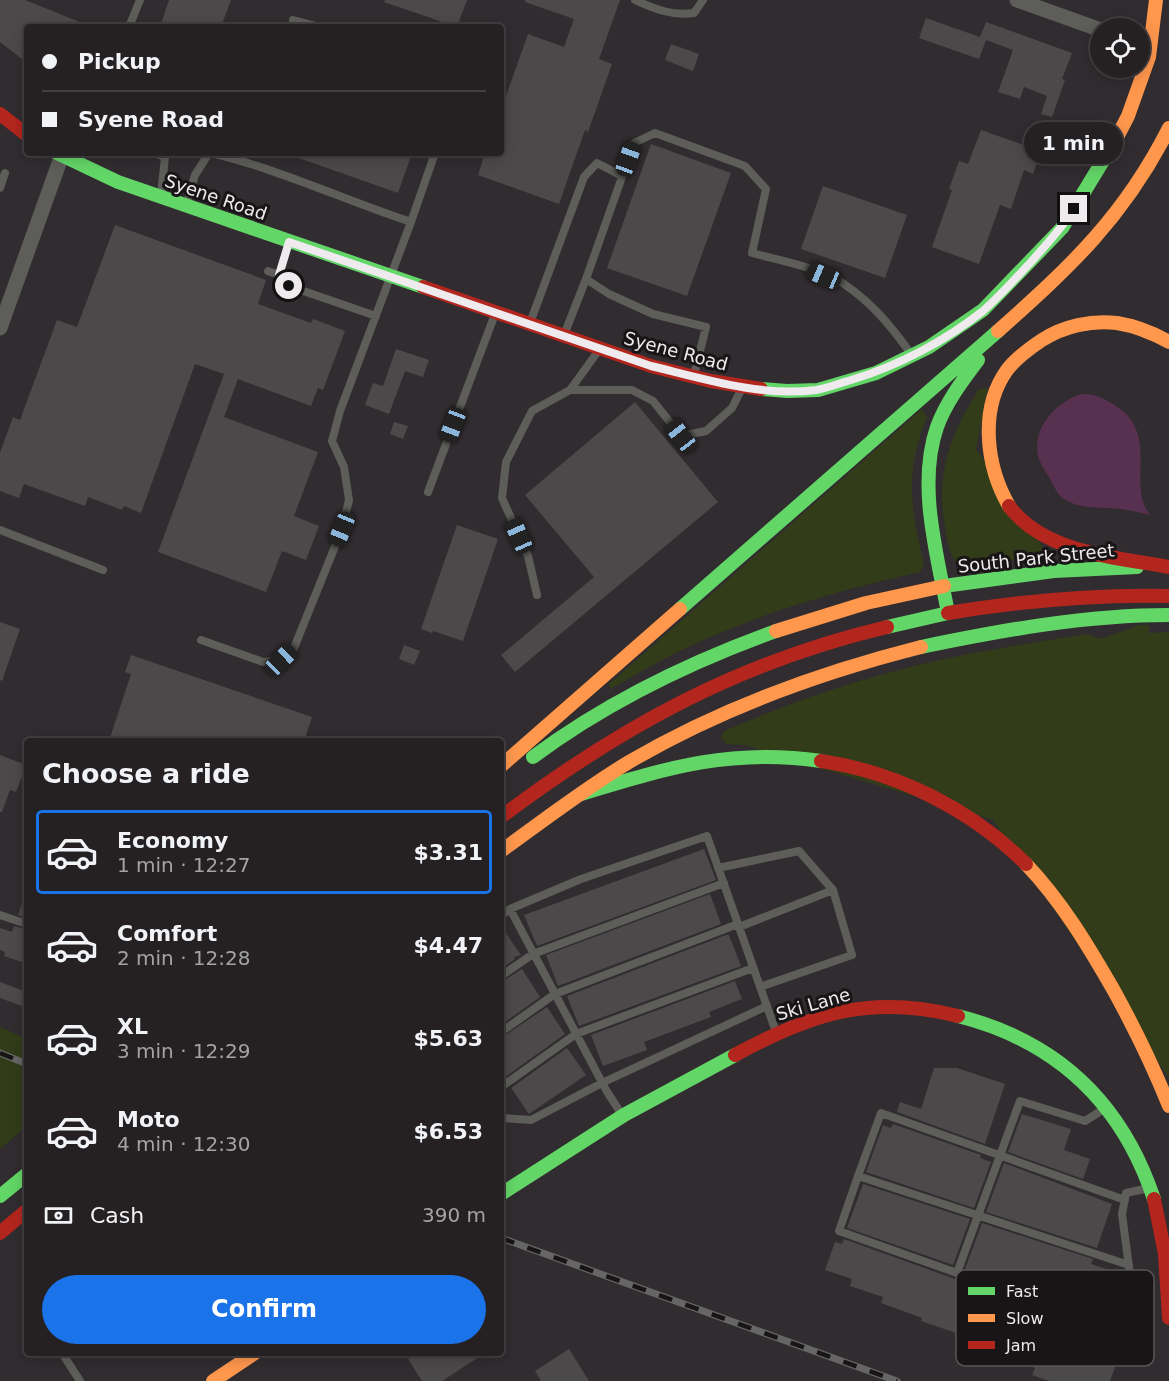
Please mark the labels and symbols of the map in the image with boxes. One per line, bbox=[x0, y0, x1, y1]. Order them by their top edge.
callout: 1 min bbox=[1024, 122, 1124, 164]
car bbox=[613, 139, 643, 179]
street label: Syene Road bbox=[162, 170, 270, 224]
route end bbox=[1060, 195, 1087, 222]
car bbox=[804, 261, 844, 291]
route start bbox=[275, 272, 302, 299]
street label: Syene Road bbox=[622, 327, 730, 375]
car bbox=[438, 405, 468, 445]
car bbox=[663, 416, 699, 456]
car bbox=[327, 509, 357, 549]
car bbox=[503, 516, 535, 556]
street label: South Park Street bbox=[957, 539, 1115, 577]
car bbox=[262, 641, 300, 679]
street label: Ski Lane bbox=[774, 983, 852, 1025]
legend bbox=[956, 1270, 1154, 1366]
text: Fast bbox=[1006, 1282, 1038, 1301]
text: Slow bbox=[1006, 1309, 1043, 1328]
text: Jam bbox=[1005, 1336, 1036, 1355]

